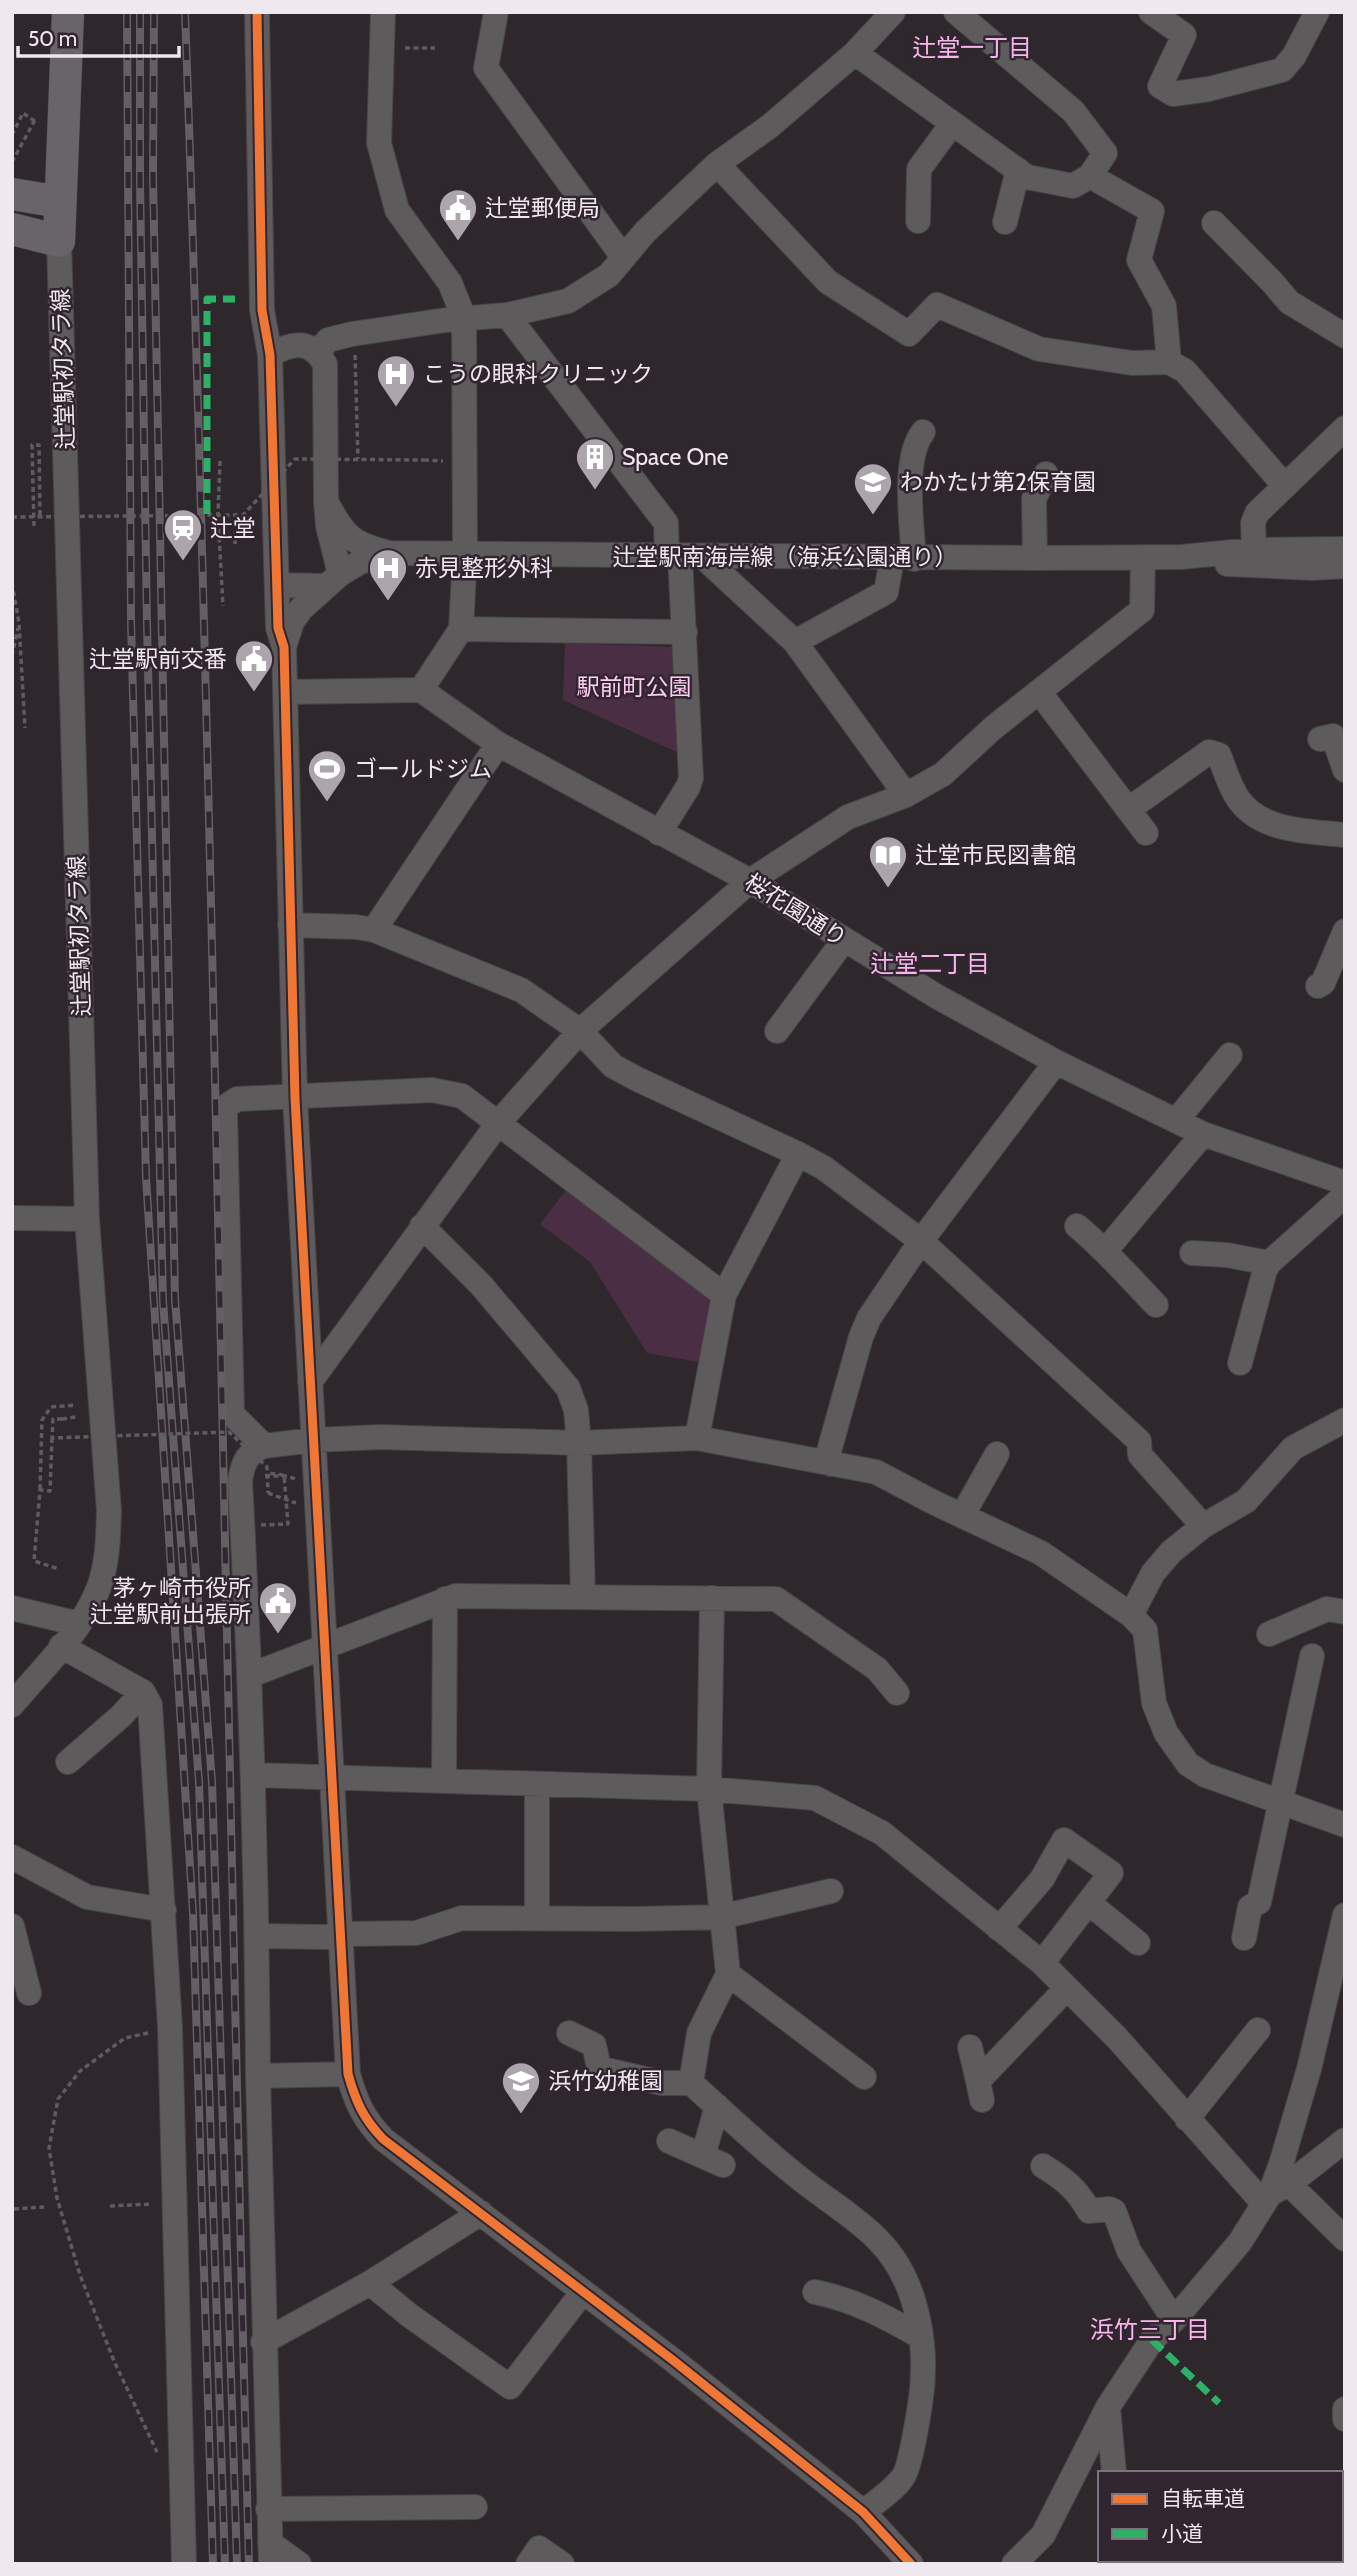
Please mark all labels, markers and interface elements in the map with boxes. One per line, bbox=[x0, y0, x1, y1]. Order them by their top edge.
scale bar bbox=[18, 14, 178, 58]
text: 50 m bbox=[28, 26, 77, 51]
district label: 辻堂一丁目 bbox=[912, 33, 1032, 62]
public building icon: 辻堂郵便局 bbox=[437, 187, 479, 242]
place label: 辻堂郵便局 bbox=[485, 194, 600, 222]
street label: 辻堂駅初タラ線 bbox=[46, 288, 80, 450]
hospital icon: こうの眼科クリニック bbox=[375, 353, 417, 408]
place label: こうの眼科クリニック bbox=[423, 360, 653, 388]
building icon: Space One bbox=[574, 436, 616, 491]
place label: Space One bbox=[622, 443, 729, 471]
school or university icon: わかたけ第2保育園 bbox=[852, 461, 894, 516]
place label: わかたけ第2保育園 bbox=[900, 468, 1096, 496]
station icon: 辻堂 bbox=[162, 507, 204, 562]
place label: 辻堂 bbox=[210, 514, 256, 542]
street label: 辻堂駅南海岸線（海浜公園通り） bbox=[613, 543, 958, 571]
hospital icon: 赤見整形外科 bbox=[367, 547, 409, 602]
place label: 赤見整形外科 bbox=[415, 554, 553, 582]
public building icon: 辻堂駅前交番 bbox=[233, 638, 275, 693]
place label: 辻堂駅前交番 bbox=[89, 645, 227, 673]
park label: 駅前町公園 bbox=[577, 673, 692, 701]
sports icon: ゴールドジム bbox=[306, 748, 348, 803]
place label: ゴールドジム bbox=[354, 755, 492, 783]
library icon: 辻堂市民図書館 bbox=[867, 834, 909, 889]
place label: 辻堂市民図書館 bbox=[915, 841, 1076, 869]
street label: 辻堂駅初タラ線 bbox=[62, 855, 96, 1017]
street label: 桜花園通り bbox=[740, 868, 852, 952]
district label: 辻堂二丁目 bbox=[870, 949, 990, 978]
place label: 茅ヶ崎市役所 辻堂駅前出張所 bbox=[90, 1574, 251, 1628]
public building icon: 茅ヶ崎市役所 辻堂駅前出張所 bbox=[257, 1580, 299, 1635]
school or university icon: 浜竹幼稚園 bbox=[500, 2060, 542, 2115]
place label: 浜竹幼稚園 bbox=[548, 2067, 663, 2095]
district label: 浜竹三丁目 bbox=[1090, 2315, 1210, 2344]
legend bbox=[1098, 2471, 1343, 2562]
text: 自転車道 bbox=[1161, 2486, 1245, 2511]
text: 小道 bbox=[1161, 2521, 1203, 2546]

